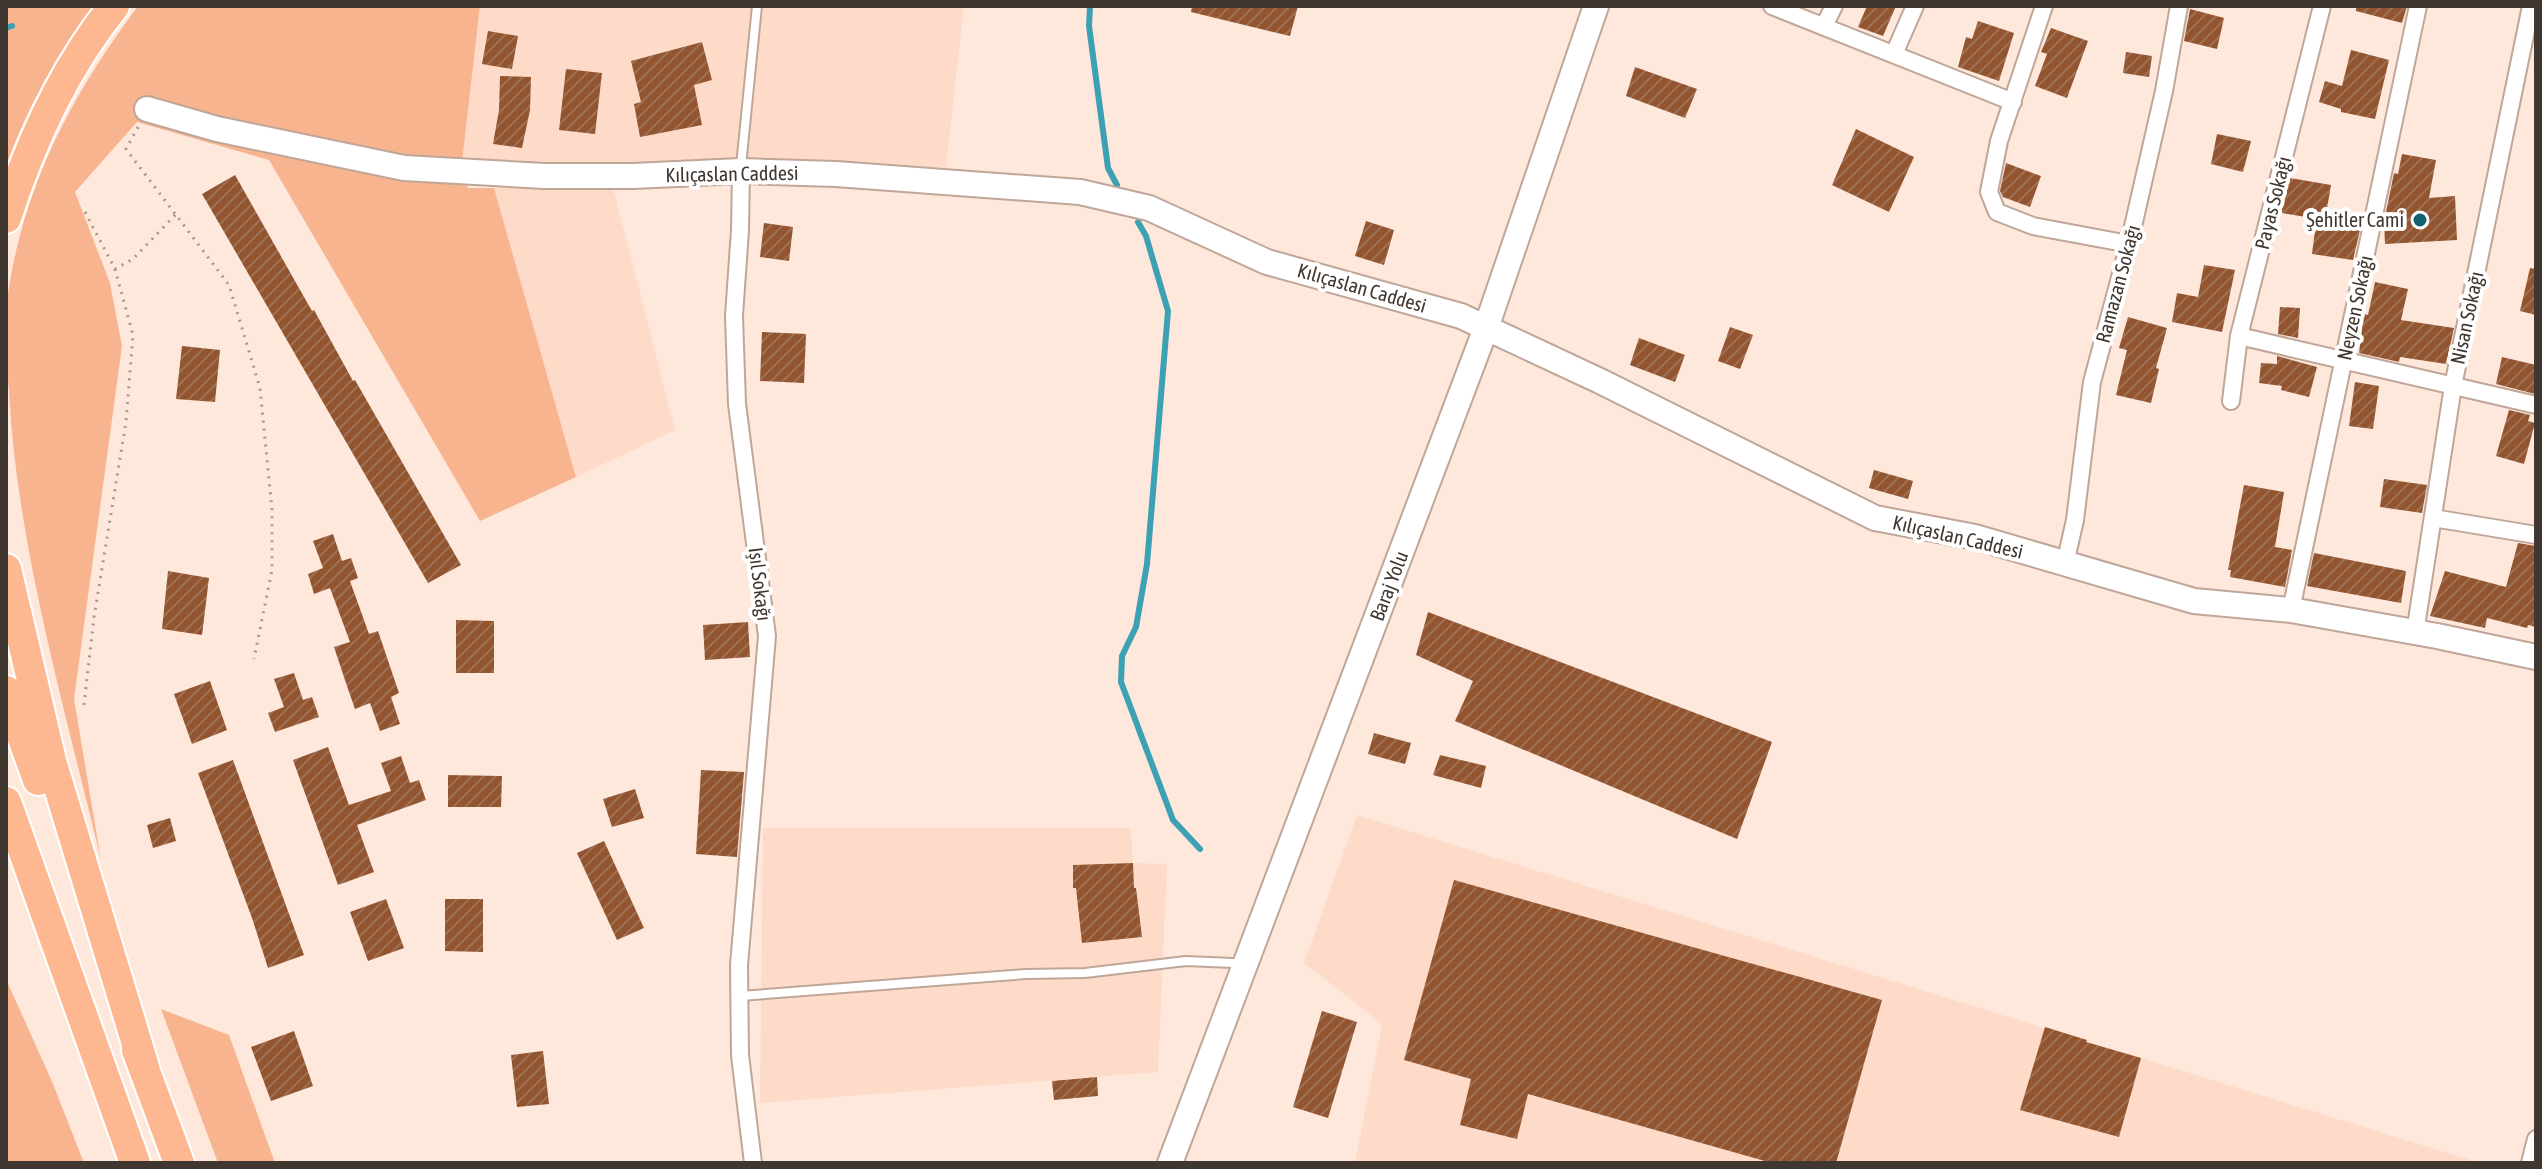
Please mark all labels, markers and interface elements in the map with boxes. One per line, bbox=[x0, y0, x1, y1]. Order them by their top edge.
street label: Payas Sokağı bbox=[2250, 154, 2295, 252]
street label: Kılıçaslan Caddesi bbox=[665, 161, 799, 186]
place label: Şehitler Cami bbox=[2306, 208, 2404, 231]
marker: Şehitler Cami bbox=[2411, 211, 2429, 229]
street label: Ramazan Sokağı bbox=[2091, 222, 2144, 345]
street label: Neyzen Sokağı bbox=[2332, 253, 2377, 362]
street label: Kılıçaslan Caddesi bbox=[1295, 258, 1429, 317]
street label: Nisan Sokağı bbox=[2445, 269, 2488, 366]
street label: Kılıçaslan Caddesi bbox=[1891, 510, 2026, 563]
street label: Işıl Sokağı bbox=[745, 546, 776, 622]
street label: Baraj Yolu bbox=[1365, 548, 1412, 624]

